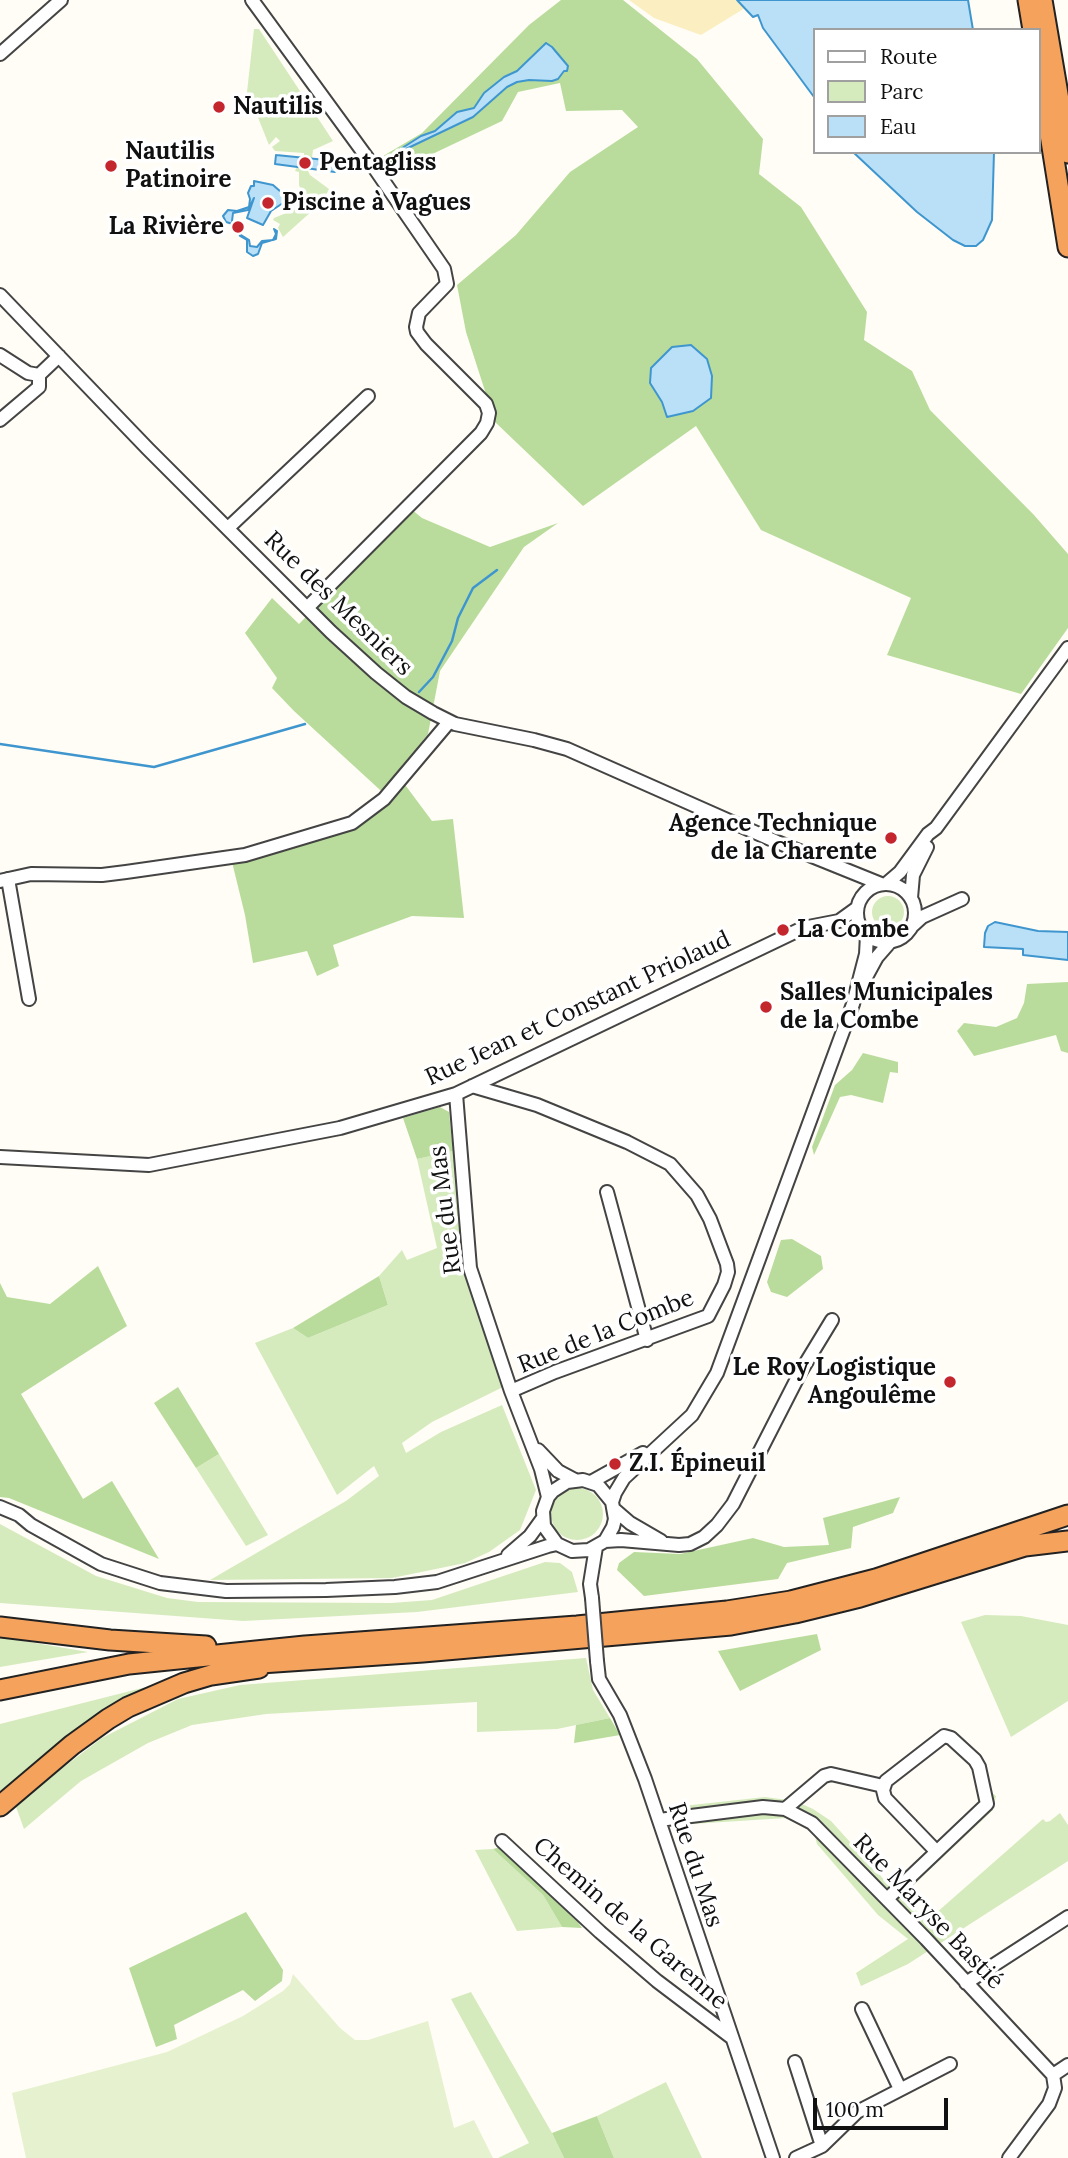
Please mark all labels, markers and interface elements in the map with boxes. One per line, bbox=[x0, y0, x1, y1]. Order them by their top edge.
legend bbox=[813, 28, 1040, 154]
text: Route bbox=[880, 43, 937, 70]
text: Parc bbox=[880, 78, 924, 105]
place label: Nautilis bbox=[233, 93, 323, 121]
marker: Nautilis bbox=[211, 99, 227, 115]
text: Eau bbox=[880, 113, 916, 140]
place label: Nautilis Patinoire bbox=[125, 138, 231, 194]
place label: Pentagliss bbox=[319, 149, 436, 177]
marker: Pentagliss bbox=[297, 155, 313, 171]
marker: Nautilis Patinoire bbox=[103, 158, 119, 174]
place label: Piscine à Vagues bbox=[282, 189, 471, 217]
marker: Piscine à Vagues bbox=[260, 195, 276, 211]
place label: La Rivière bbox=[109, 213, 224, 241]
marker: La Rivière bbox=[230, 219, 246, 235]
street label: Rue des Mesniers bbox=[258, 526, 418, 682]
place label: Agence Technique de la Charente bbox=[669, 810, 877, 866]
marker: Agence Technique de la Charente bbox=[883, 830, 899, 846]
place label: La Combe bbox=[797, 916, 909, 944]
marker: La Combe bbox=[775, 922, 791, 938]
street label: Rue Jean et Constant Priolaud bbox=[421, 926, 735, 1092]
place label: Salles Municipales de la Combe bbox=[780, 979, 993, 1035]
marker: Salles Municipales de la Combe bbox=[758, 999, 774, 1015]
street label: Rue du Mas bbox=[424, 1144, 468, 1276]
street label: Rue de la Combe bbox=[514, 1284, 698, 1380]
place label: Le Roy Logistique Angoulême bbox=[733, 1354, 936, 1410]
marker: Le Roy Logistique Angoulême bbox=[942, 1374, 958, 1390]
place label: Z.I. Épineuil bbox=[629, 1450, 766, 1478]
marker: Z.I. Épineuil bbox=[607, 1456, 623, 1472]
street label: Rue du Mas bbox=[661, 1799, 729, 1931]
street label: Rue Maryse Bastié bbox=[847, 1828, 1009, 1996]
street label: Chemin de la Garenne bbox=[527, 1832, 733, 2016]
scale bar bbox=[816, 2084, 951, 2128]
text: 100 m bbox=[826, 2096, 884, 2123]

